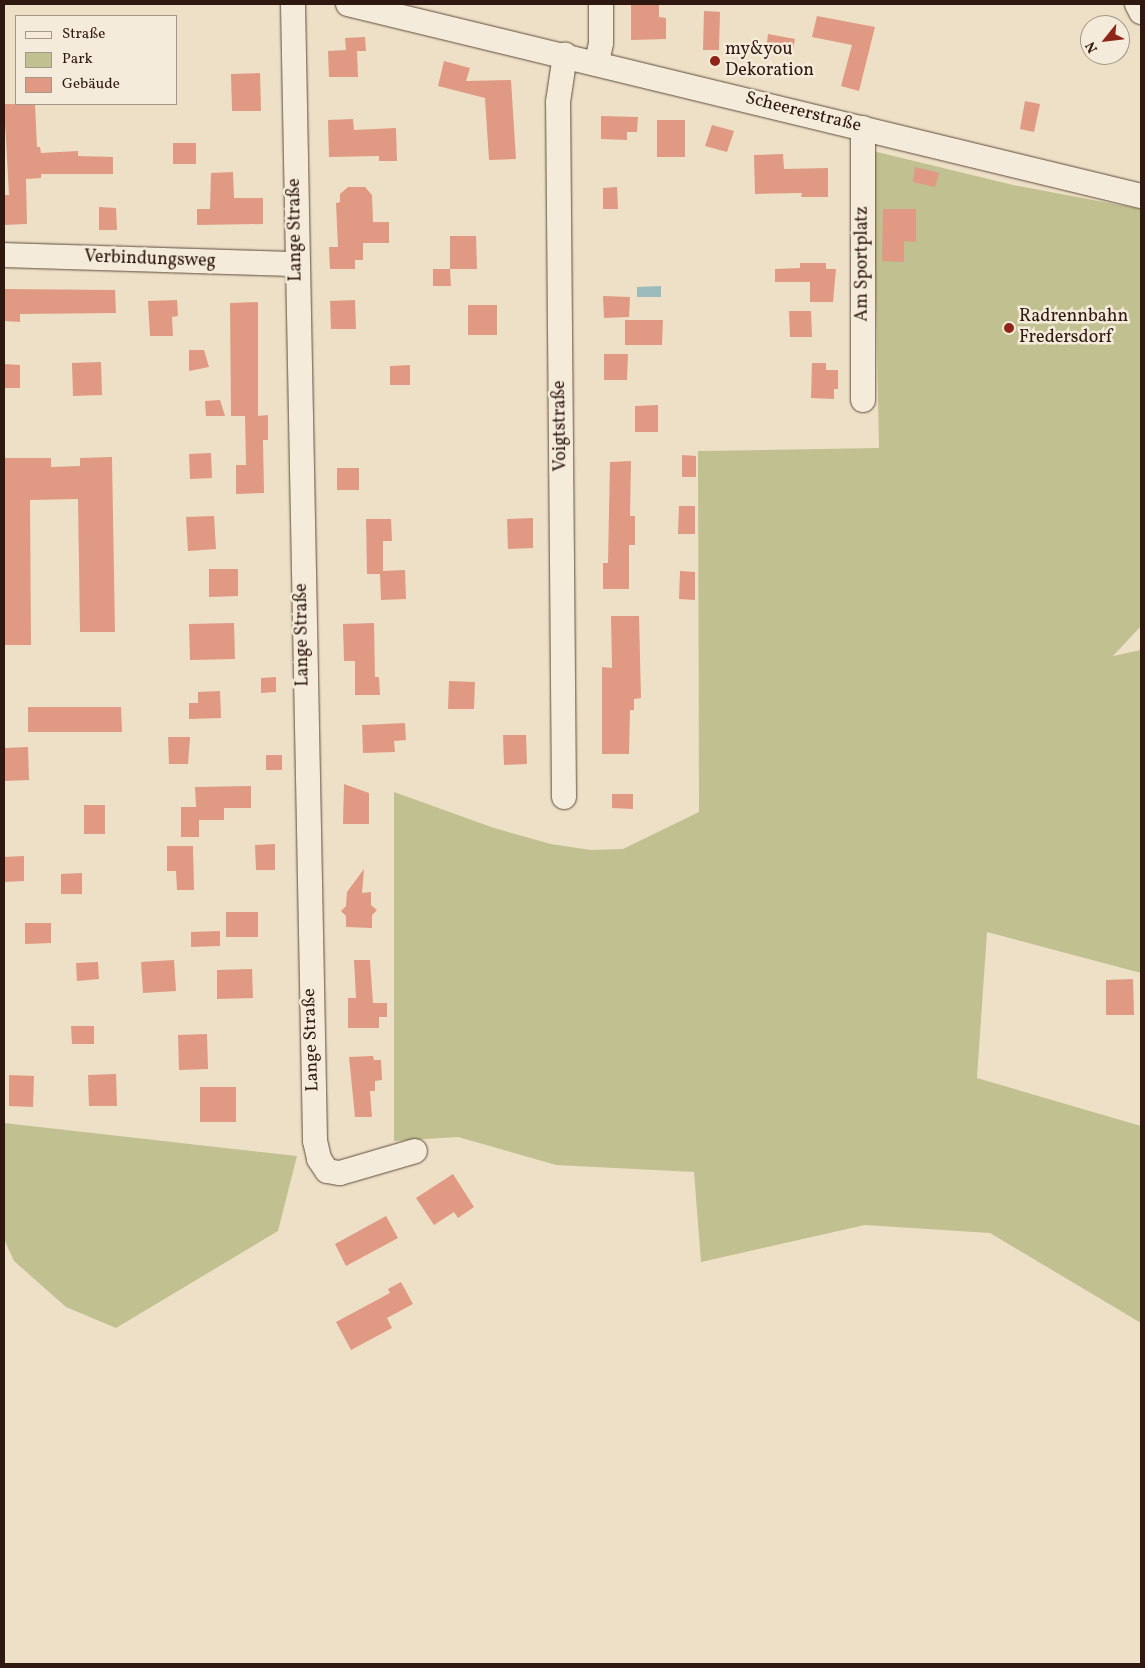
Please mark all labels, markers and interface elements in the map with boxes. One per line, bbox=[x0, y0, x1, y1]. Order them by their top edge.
legend bbox=[15, 15, 178, 105]
north arrow bbox=[1080, 15, 1130, 65]
text: Straße bbox=[62, 24, 105, 45]
text: N bbox=[1082, 38, 1103, 56]
place label: my&you Dekoration bbox=[725, 40, 814, 82]
text: Park bbox=[62, 49, 93, 70]
marker: my&you Dekoration bbox=[709, 55, 721, 67]
text: Gebäude bbox=[62, 74, 120, 95]
street label: Scheererstraße bbox=[743, 88, 863, 138]
street label: Lange Straße bbox=[284, 178, 308, 282]
street label: Am Sportplatz bbox=[852, 206, 874, 322]
street label: Verbindungsweg bbox=[84, 247, 216, 273]
place label: Radrennbahn Fredersdorf bbox=[1019, 307, 1128, 350]
marker: Radrennbahn Fredersdorf bbox=[1003, 322, 1015, 334]
street label: Voigtstraße bbox=[549, 380, 573, 472]
street label: Lange Straße bbox=[291, 583, 315, 687]
street label: Lange Straße bbox=[299, 988, 325, 1092]

